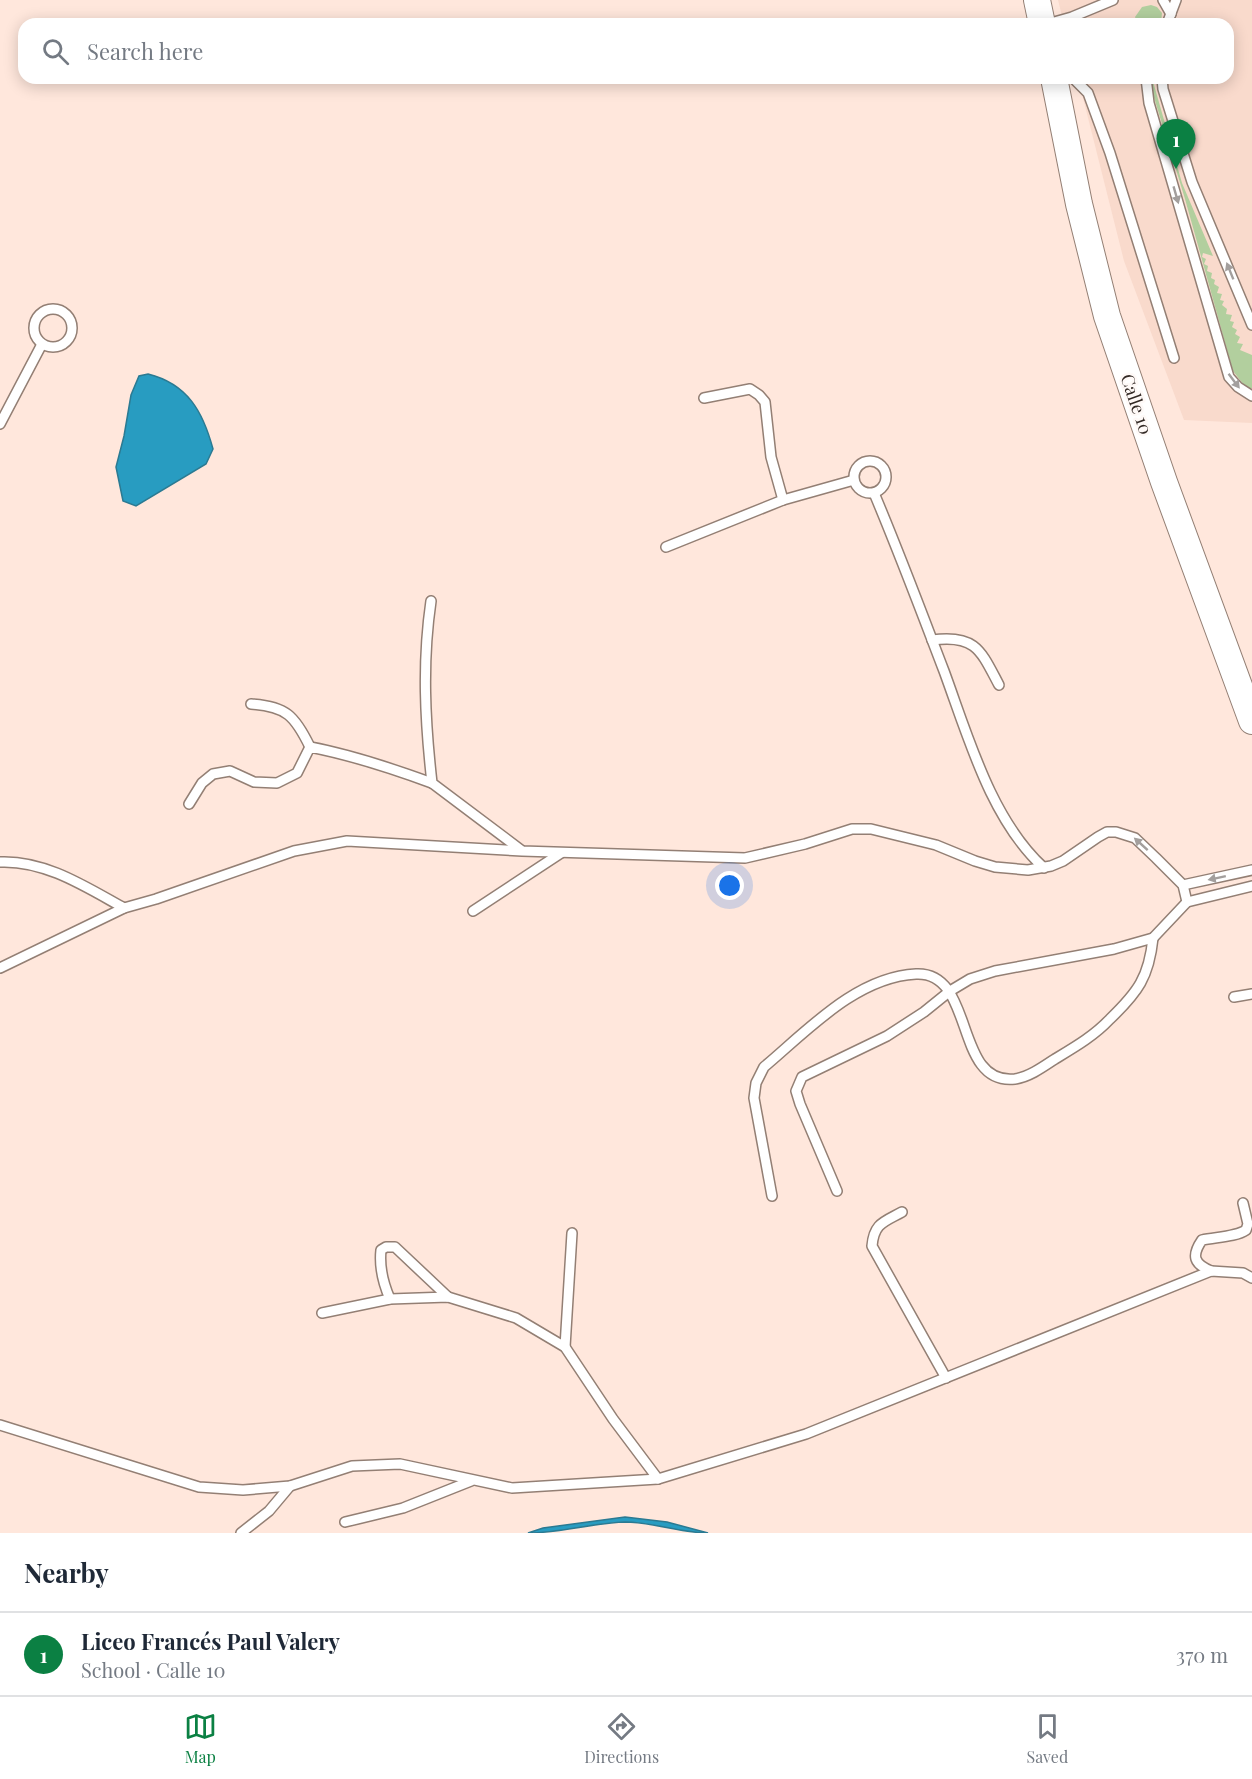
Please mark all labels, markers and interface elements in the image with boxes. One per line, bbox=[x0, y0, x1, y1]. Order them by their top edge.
search box bbox=[18, 18, 1234, 84]
icon: search bbox=[39, 35, 72, 68]
text: Search here bbox=[87, 36, 203, 66]
pin: 1 bbox=[1156, 120, 1196, 169]
one-way arrow bbox=[1172, 186, 1182, 204]
one-way arrow bbox=[1225, 262, 1234, 280]
street label: Calle 10 bbox=[1115, 371, 1159, 437]
one-way arrow bbox=[1227, 373, 1240, 389]
one-way arrow bbox=[1134, 838, 1149, 851]
your location bbox=[715, 871, 744, 900]
one-way arrow bbox=[1207, 874, 1226, 883]
text: Nearby bbox=[24, 1555, 109, 1590]
text: Liceo Francés Paul Valery bbox=[81, 1626, 340, 1656]
text: 1 bbox=[40, 1641, 47, 1668]
text: 370 m bbox=[1176, 1641, 1228, 1668]
text: School · Calle 10 bbox=[81, 1656, 225, 1683]
tab: Map bbox=[184, 1710, 217, 1767]
tab: Directions bbox=[584, 1710, 659, 1767]
tab: Saved bbox=[1027, 1710, 1068, 1767]

